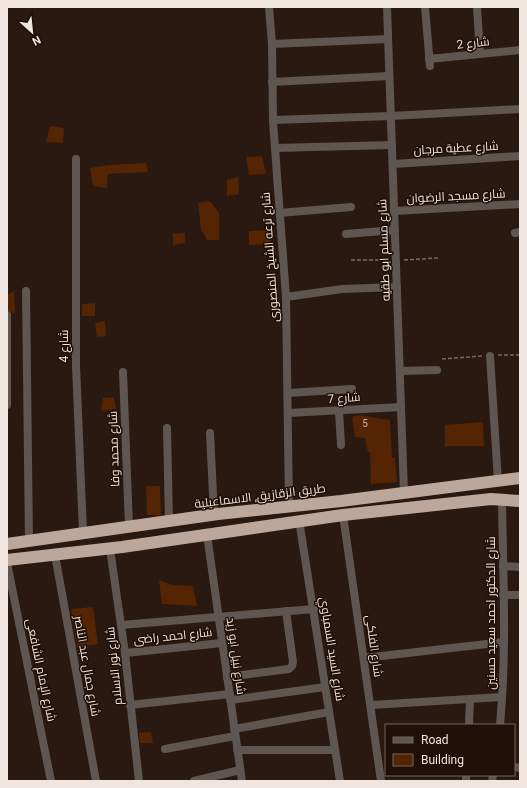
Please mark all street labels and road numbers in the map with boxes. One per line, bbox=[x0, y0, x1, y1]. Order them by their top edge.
street label: شارع 2 bbox=[456, 34, 490, 53]
street label: شارع عطية مرجان bbox=[413, 139, 499, 158]
street label: شارع مسجد الرضوان bbox=[406, 186, 506, 207]
street label: شارع ترعه الشيخ المنصورى bbox=[258, 191, 283, 322]
street label: شارع مسلم ابو طقيه bbox=[375, 199, 394, 301]
street label: شارع 4 bbox=[57, 329, 72, 362]
street label: شارع 7 bbox=[327, 390, 361, 407]
street label: شارع محمد وفا bbox=[106, 411, 123, 487]
street label: طريق الزقازيق, الاسماعيلية bbox=[194, 481, 326, 511]
street label: شارع الدكتور احمد سعيد حسنين bbox=[484, 536, 499, 690]
street label: شارع السيد السمباوي bbox=[314, 596, 347, 703]
street label: شارع جمال عبد الناصر bbox=[70, 613, 103, 718]
street label: شارع الفلكى bbox=[362, 614, 385, 678]
street label: شارع نبيل ابو زيد bbox=[223, 616, 248, 696]
street label: شارع الإمام الشافعى bbox=[22, 617, 59, 723]
street label: شارع احمد راضى bbox=[133, 625, 213, 648]
street label: شارع نور الاسلام bbox=[103, 626, 126, 706]

